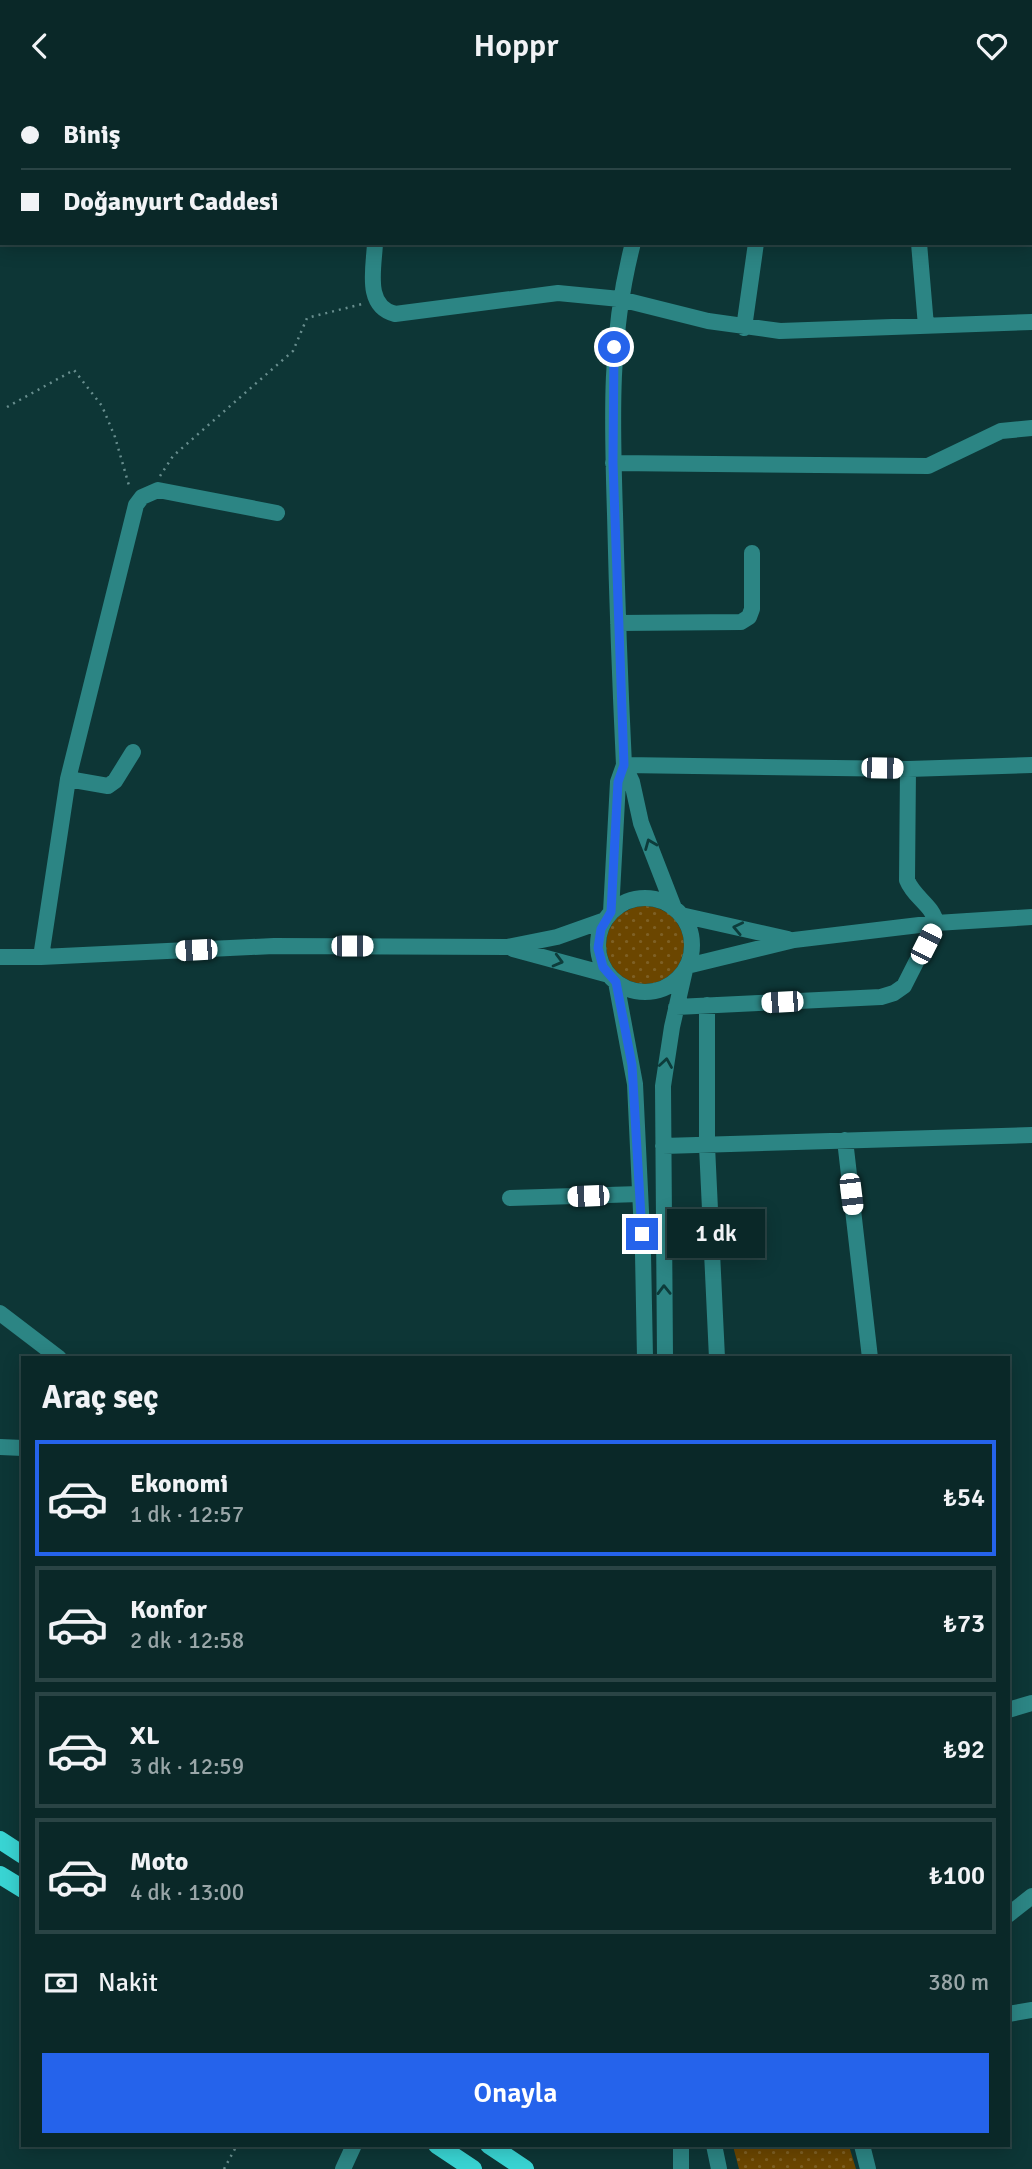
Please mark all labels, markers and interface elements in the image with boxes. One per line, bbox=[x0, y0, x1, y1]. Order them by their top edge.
text: Hoppr bbox=[474, 26, 558, 65]
icon: back bbox=[21, 27, 59, 65]
icon: heart bbox=[973, 27, 1011, 65]
text: Biniş bbox=[63, 119, 120, 151]
text: Doğanyurt Caddesi bbox=[63, 186, 278, 218]
route start bbox=[598, 331, 630, 363]
car bbox=[861, 757, 904, 779]
one-way arrow bbox=[644, 839, 658, 852]
one-way arrow bbox=[732, 921, 744, 936]
car bbox=[908, 921, 945, 967]
car bbox=[332, 936, 374, 957]
car bbox=[175, 938, 218, 962]
one-way arrow bbox=[552, 953, 564, 967]
car bbox=[761, 990, 804, 1014]
one-way arrow bbox=[659, 1057, 674, 1068]
car bbox=[839, 1172, 864, 1216]
car bbox=[567, 1185, 610, 1207]
callout: 1 dk bbox=[666, 1209, 764, 1259]
route end bbox=[626, 1218, 658, 1250]
text: 1 dk bbox=[695, 1219, 737, 1248]
one-way arrow bbox=[656, 1284, 672, 1295]
text: Araç seç bbox=[42, 1378, 159, 1417]
icon: car bbox=[46, 1467, 109, 1530]
text: Ekonomi bbox=[130, 1468, 228, 1500]
text: ₺54 bbox=[943, 1482, 985, 1514]
text: 1 dk · 12:57 bbox=[130, 1500, 244, 1529]
icon: car bbox=[46, 1593, 109, 1656]
text: Konfor bbox=[130, 1594, 207, 1626]
text: ₺73 bbox=[943, 1608, 985, 1640]
text: 2 dk · 12:58 bbox=[130, 1626, 244, 1655]
icon: car bbox=[46, 1719, 109, 1782]
text: XL bbox=[130, 1720, 160, 1752]
text: ₺92 bbox=[943, 1734, 985, 1766]
text: 3 dk · 12:59 bbox=[130, 1752, 244, 1781]
icon: car bbox=[46, 1845, 109, 1908]
text: Moto bbox=[130, 1846, 188, 1878]
text: ₺100 bbox=[929, 1860, 985, 1892]
text: 4 dk · 13:00 bbox=[130, 1878, 244, 1907]
icon: cash bbox=[42, 1964, 80, 2002]
text: Nakit bbox=[98, 1967, 158, 1999]
text: 380 m bbox=[928, 1968, 989, 1997]
button: Onayla bbox=[42, 2053, 989, 2133]

